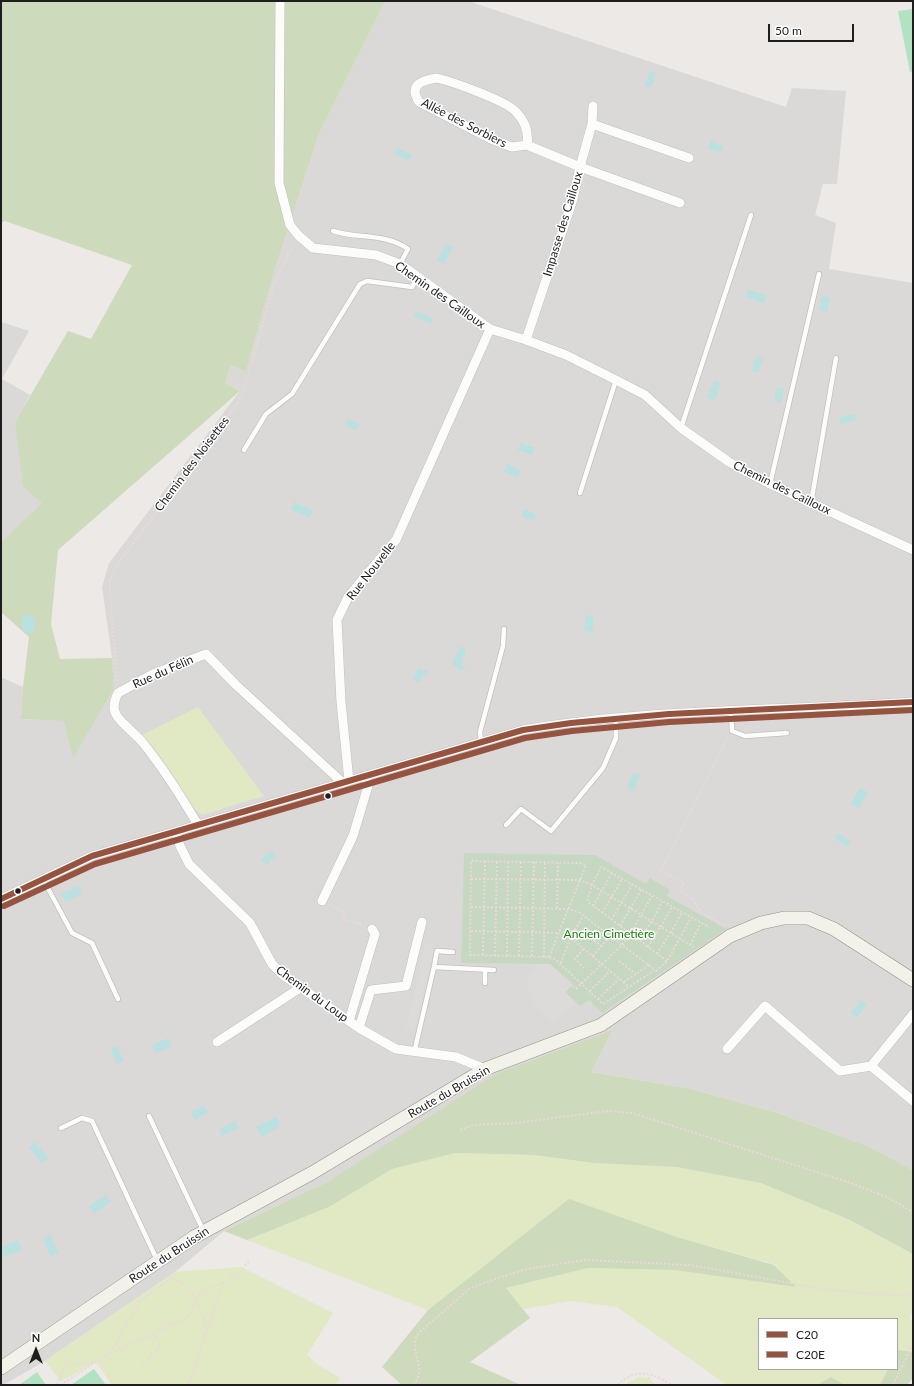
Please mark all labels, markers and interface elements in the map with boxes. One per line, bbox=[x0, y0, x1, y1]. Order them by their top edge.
scale bar bbox=[770, 16, 856, 42]
text: 50 m bbox=[775, 23, 802, 38]
street label: Allée des Sorbiers bbox=[419, 95, 509, 151]
street label: Impasse des Cailloux bbox=[540, 170, 586, 278]
street label: Chemin des Cailloux bbox=[392, 258, 488, 332]
street label: Chemin des Noisettes bbox=[152, 414, 232, 514]
street label: Chemin des Cailloux bbox=[731, 458, 833, 518]
street label: Rue Nouvelle bbox=[344, 539, 398, 603]
street label: Rue du Félin bbox=[130, 652, 196, 692]
unlabelled marker bbox=[323, 791, 333, 801]
unlabelled marker bbox=[13, 886, 23, 896]
park label: Ancien Cimetière bbox=[564, 927, 654, 941]
street label: Chemin du Loup bbox=[273, 963, 351, 1025]
street label: Route du Bruissin bbox=[405, 1063, 493, 1121]
street label: Route du Bruissin bbox=[126, 1224, 212, 1286]
legend bbox=[758, 1318, 898, 1370]
text: C20 bbox=[796, 1327, 818, 1342]
north arrow bbox=[16, 1330, 56, 1370]
text: N bbox=[32, 1331, 40, 1344]
text: C20E bbox=[796, 1347, 825, 1362]

